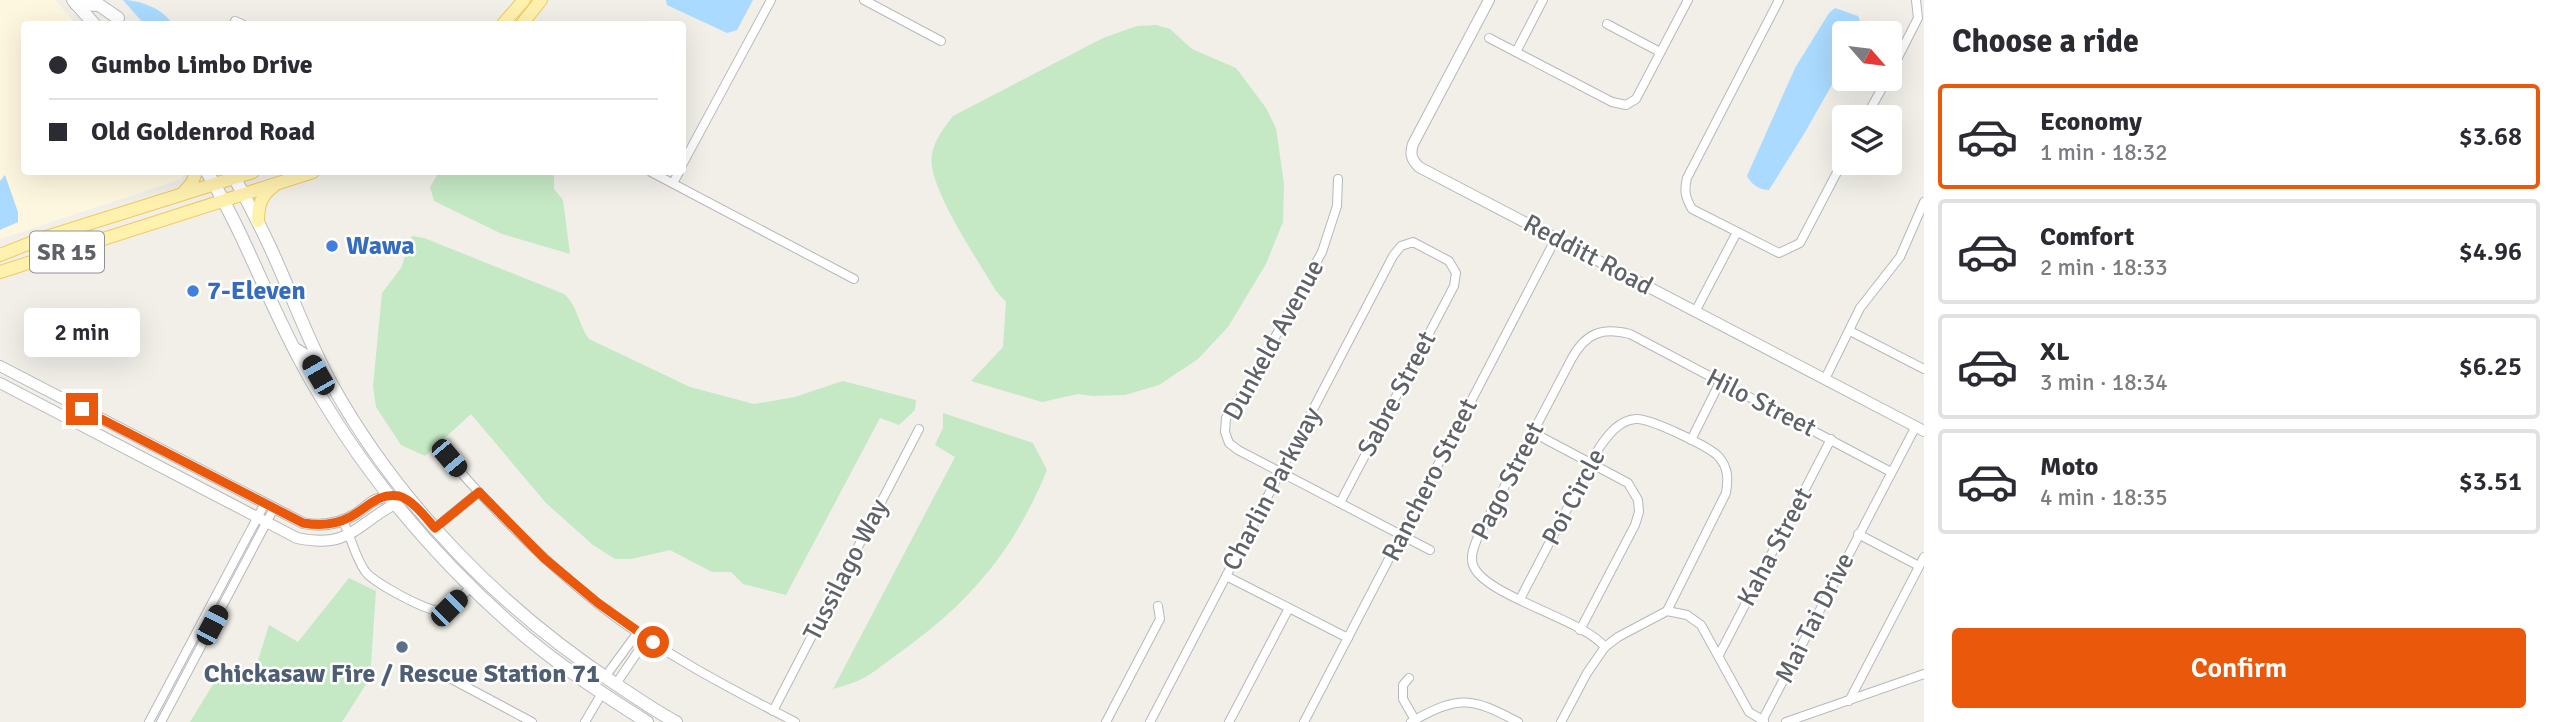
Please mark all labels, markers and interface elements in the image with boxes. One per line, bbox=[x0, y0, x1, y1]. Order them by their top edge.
north arrow bbox=[1832, 21, 1902, 91]
map controls bbox=[1832, 21, 1902, 175]
text: Choose a ride bbox=[1952, 22, 2139, 61]
text: Gumbo Limbo Drive bbox=[91, 49, 313, 81]
button: layers bbox=[1832, 105, 1902, 175]
icon: car bbox=[1956, 105, 2019, 168]
text: Economy bbox=[2040, 106, 2142, 138]
text: Old Goldenrod Road bbox=[91, 116, 315, 148]
text: $3.68 bbox=[2459, 121, 2522, 153]
text: 1 min · 18:32 bbox=[2040, 138, 2168, 167]
street label: Redditt Road bbox=[1518, 207, 1658, 303]
icon: car bbox=[1956, 220, 2019, 283]
text: Comfort bbox=[2040, 221, 2134, 253]
place label: Wawa bbox=[346, 230, 415, 262]
road number: SR 15 bbox=[30, 232, 104, 272]
text: $4.96 bbox=[2459, 236, 2522, 268]
marker: Wawa bbox=[324, 238, 340, 254]
text: 2 min · 18:33 bbox=[2040, 253, 2168, 282]
street label: Dunkeld Avenue bbox=[1217, 254, 1331, 426]
place label: 7-Eleven bbox=[207, 275, 306, 307]
marker: 7-Eleven bbox=[185, 283, 201, 299]
callout: 2 min bbox=[24, 308, 140, 356]
text: 2 min bbox=[54, 318, 110, 347]
street label: Sabre Street bbox=[1351, 326, 1443, 462]
icon: car bbox=[1956, 335, 2019, 398]
text: XL bbox=[2040, 336, 2070, 368]
text: $6.25 bbox=[2459, 351, 2522, 383]
car bbox=[299, 352, 338, 398]
street label: Hilo Street bbox=[1701, 362, 1821, 444]
text: 3 min · 18:34 bbox=[2040, 368, 2168, 397]
route end bbox=[66, 393, 98, 425]
street label: Ranchero Street bbox=[1375, 393, 1485, 567]
street label: Charlin Parkway bbox=[1215, 402, 1329, 576]
street label: Pago Street bbox=[1465, 417, 1551, 545]
car bbox=[428, 435, 471, 481]
street label: Poi Circle bbox=[1535, 443, 1613, 551]
icon: car bbox=[1956, 450, 2019, 513]
text: Moto bbox=[2040, 451, 2098, 483]
text: $3.51 bbox=[2459, 466, 2522, 498]
street label: Kaha Street bbox=[1730, 482, 1820, 612]
text: 4 min · 18:35 bbox=[2040, 483, 2168, 512]
street label: Tussilago Way bbox=[797, 494, 895, 646]
street label: Mai Tai Drive bbox=[1769, 547, 1861, 689]
car bbox=[427, 586, 472, 630]
car bbox=[193, 602, 232, 648]
route start bbox=[637, 626, 669, 658]
button: Confirm bbox=[1952, 628, 2526, 708]
marker: Chickasaw Fire / Rescue Station 71 bbox=[394, 639, 410, 655]
place label: Chickasaw Fire / Rescue Station 71 bbox=[204, 658, 600, 690]

